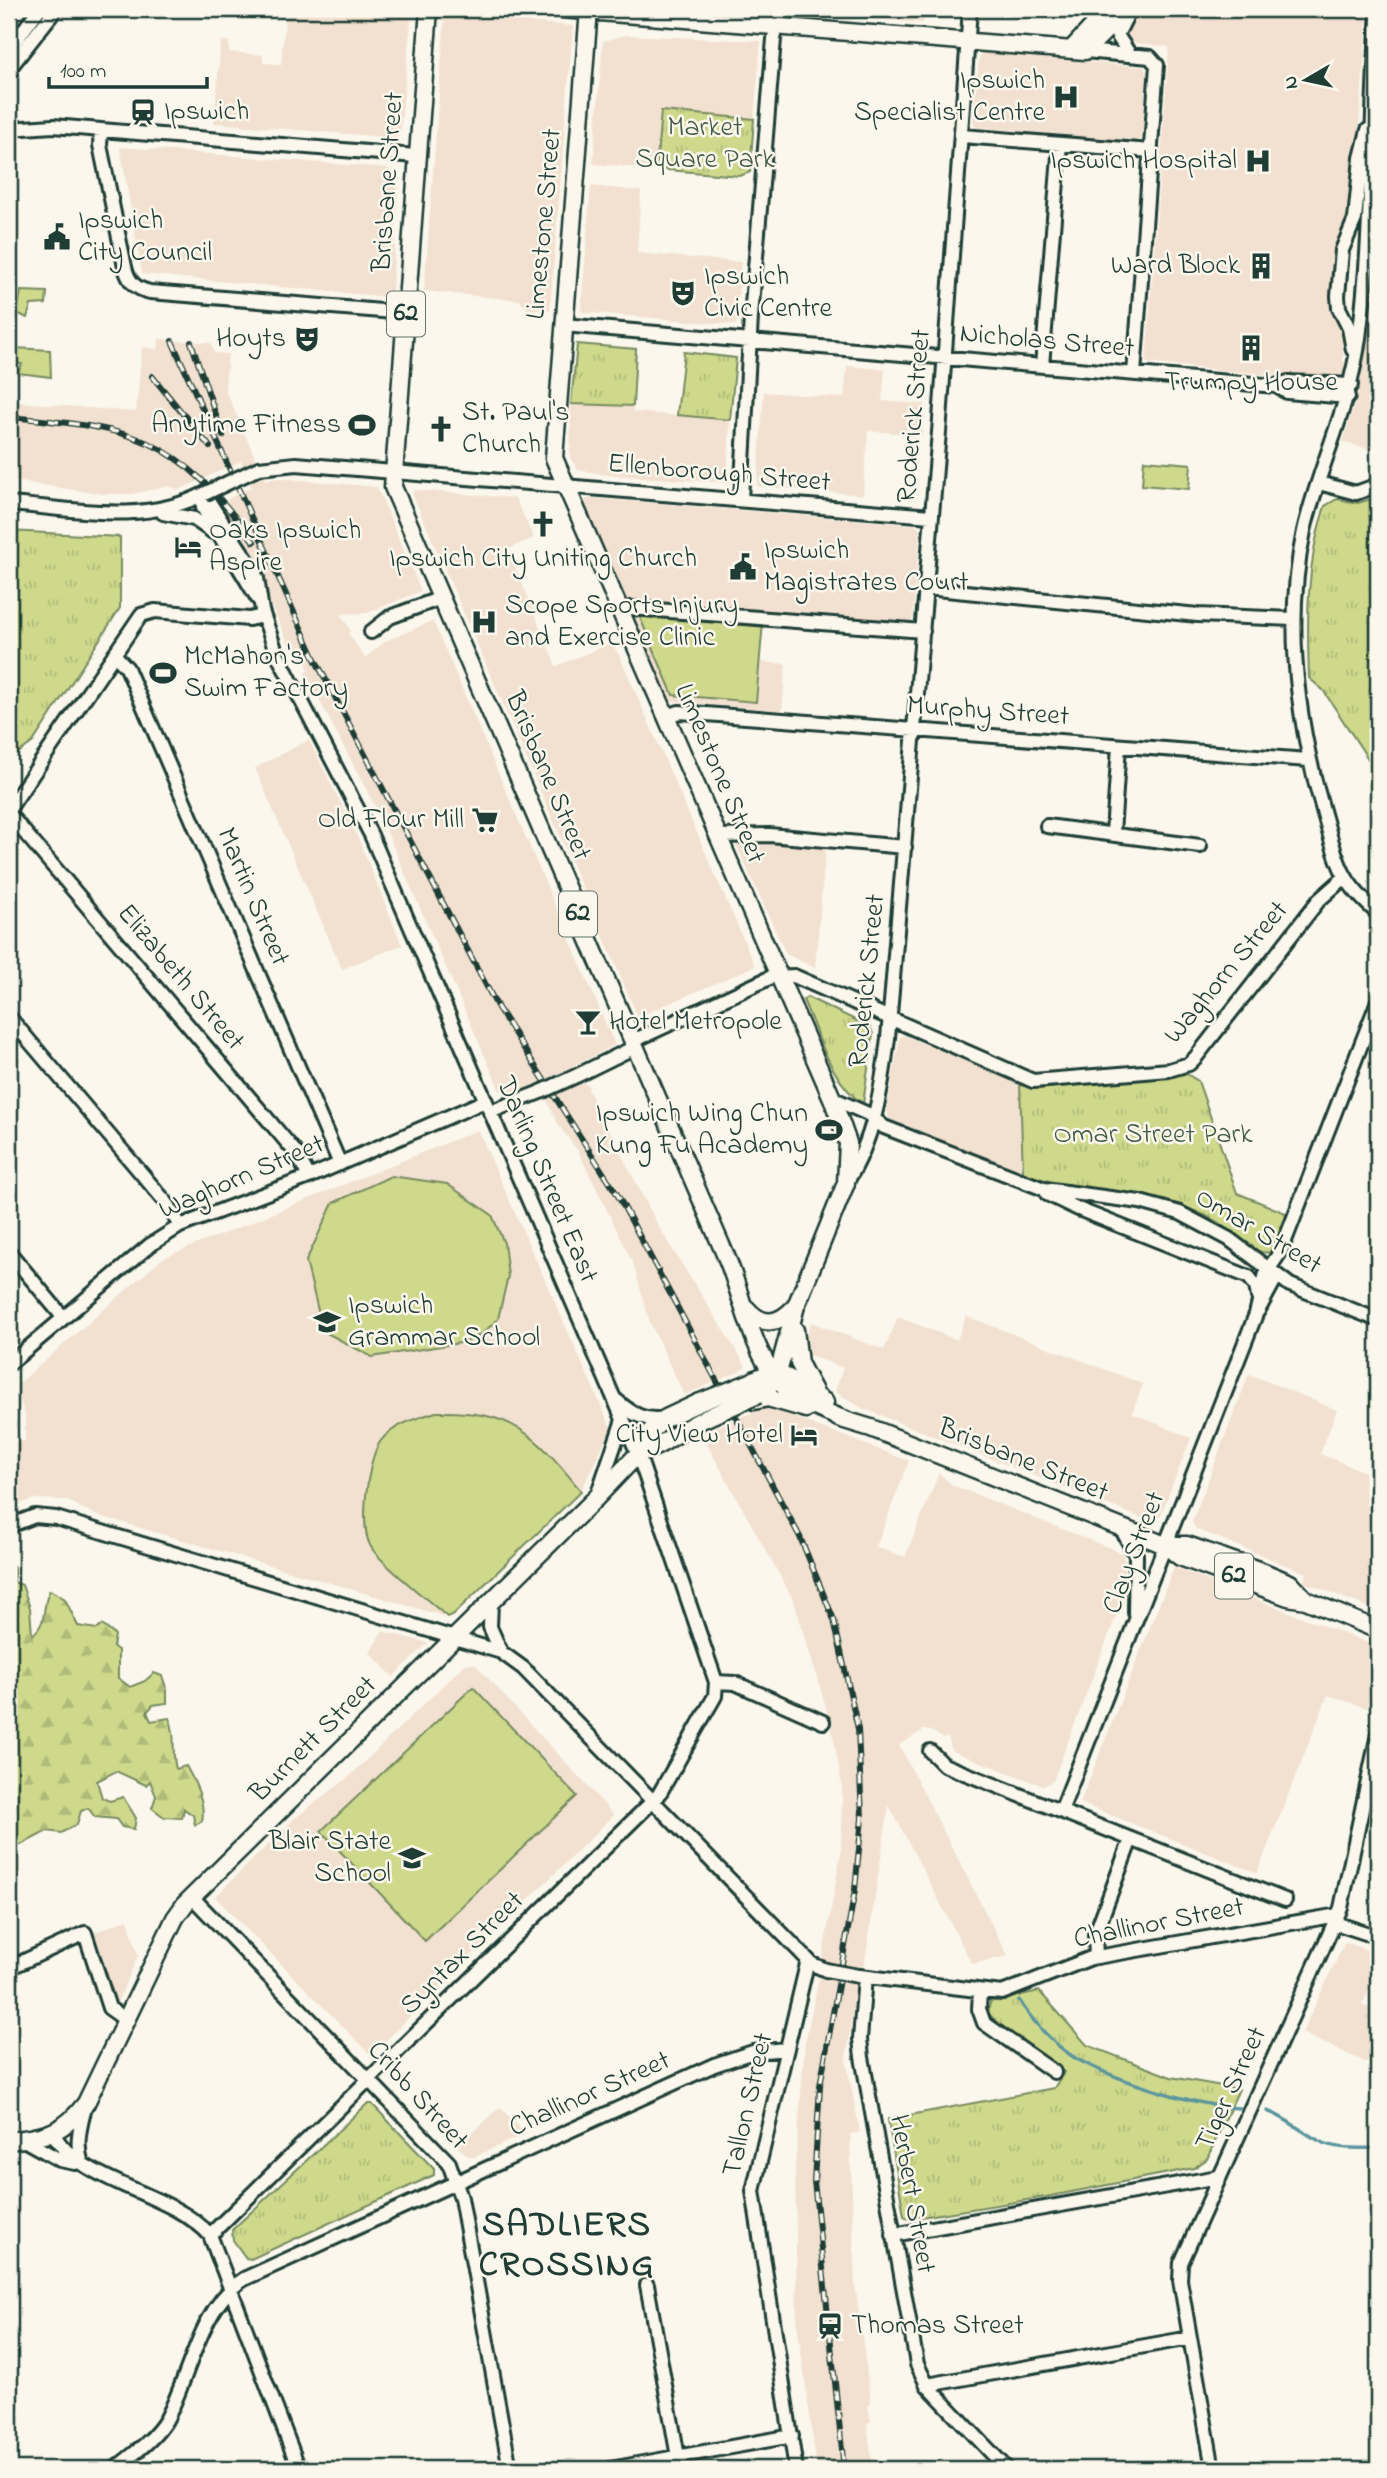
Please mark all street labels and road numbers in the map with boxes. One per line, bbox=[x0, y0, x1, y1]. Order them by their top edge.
street label: Brisbane Street bbox=[362, 90, 416, 275]
street label: Limestone Street bbox=[516, 127, 574, 321]
road number: 62 bbox=[387, 292, 425, 336]
street label: Nicholas Street bbox=[958, 314, 1136, 370]
street label: Roderick Street bbox=[887, 327, 943, 505]
street label: Ellenborough Street bbox=[606, 444, 832, 504]
street label: Limestone Street bbox=[663, 678, 775, 870]
street label: Brisbane Street bbox=[492, 684, 601, 867]
street label: Murphy Street bbox=[906, 686, 1070, 738]
street label: Martin Street bbox=[204, 822, 300, 972]
road number: 62 bbox=[559, 892, 597, 937]
street label: Roderick Street bbox=[839, 892, 897, 1070]
street label: Waghorn Street bbox=[1155, 892, 1299, 1054]
street label: Elizabeth Street bbox=[106, 895, 254, 1061]
street label: Darling Street East bbox=[484, 1069, 608, 1290]
street label: Waghorn Street bbox=[153, 1125, 331, 1231]
street label: Omar Street bbox=[1187, 1178, 1329, 1286]
street label: Brisbane Street bbox=[931, 1408, 1114, 1514]
street label: Clay Street bbox=[1093, 1486, 1177, 1620]
road number: 62 bbox=[1215, 1554, 1253, 1598]
street label: Burnett Street bbox=[240, 1667, 387, 1814]
street label: Syntax Street bbox=[391, 1882, 535, 2026]
street label: Challinor Street bbox=[1070, 1887, 1248, 1961]
street label: Tiger Street bbox=[1185, 2020, 1279, 2158]
street label: Tallon Street bbox=[713, 2029, 785, 2181]
street label: Cribb Street bbox=[356, 2032, 478, 2160]
street label: Challinor Street bbox=[503, 2041, 677, 2149]
street label: Herbert Street bbox=[877, 2111, 945, 2277]

